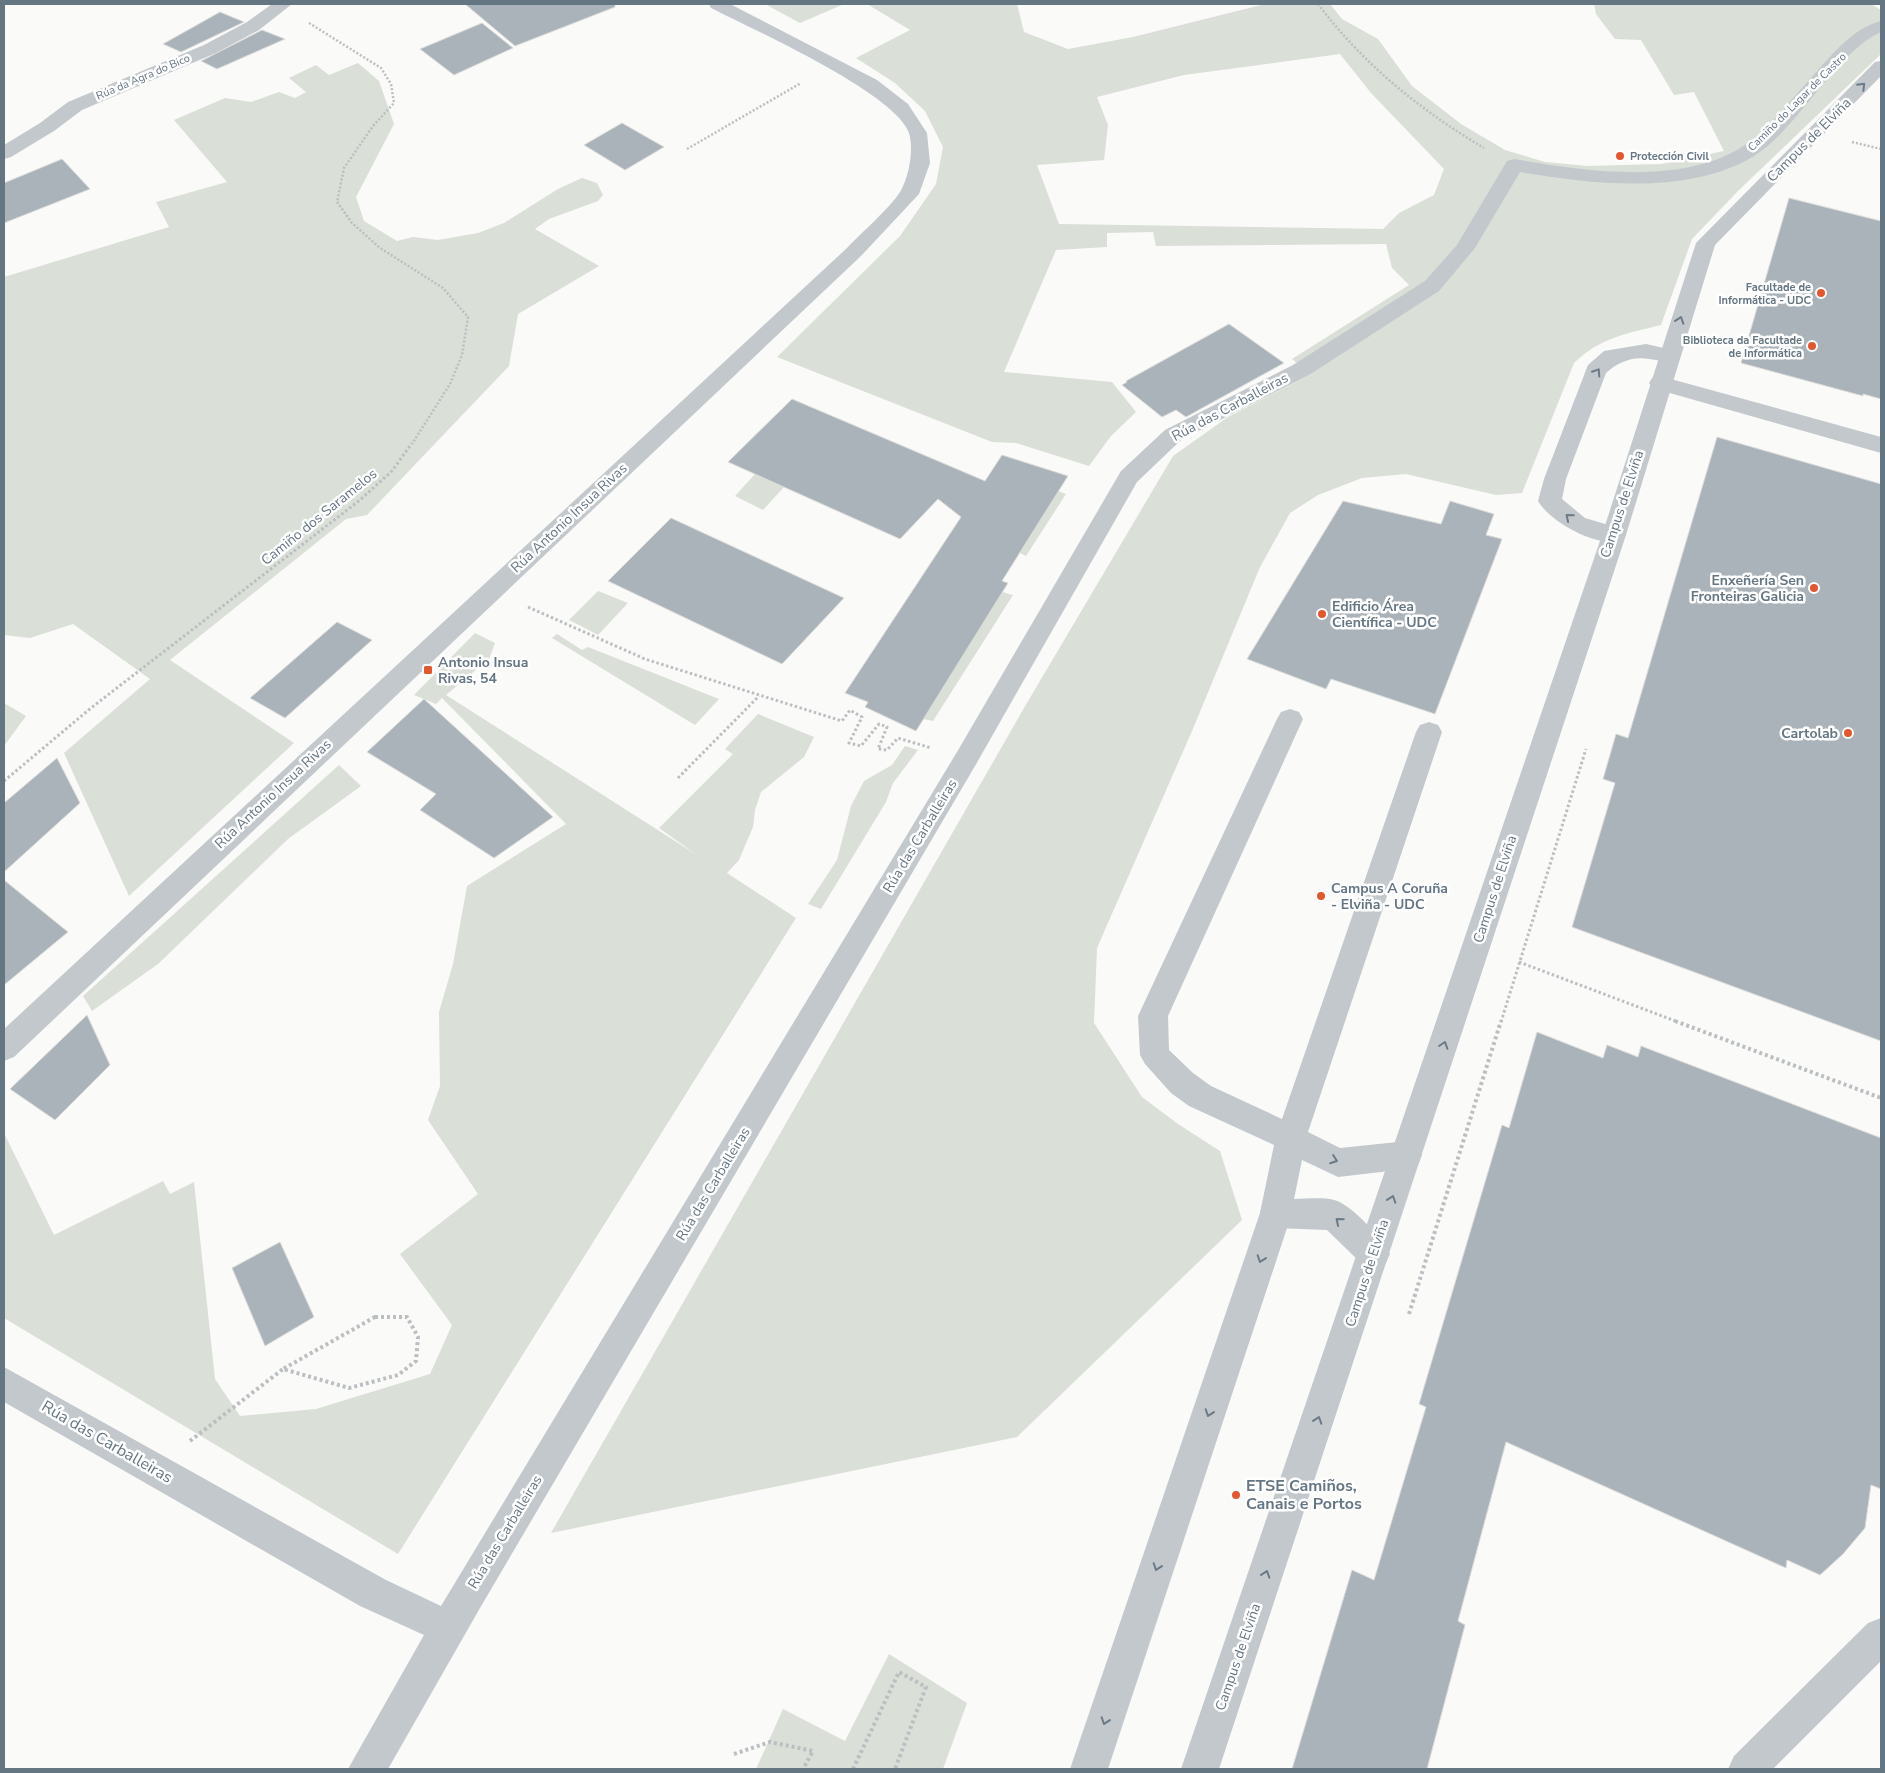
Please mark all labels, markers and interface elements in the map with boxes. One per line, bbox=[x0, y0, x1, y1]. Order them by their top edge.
street label: Camiño do Lagar de Castro bbox=[1744, 49, 1850, 155]
street label: Rúa da Agra do Bico bbox=[94, 50, 192, 104]
one-way arrow bbox=[1856, 83, 1865, 92]
street label: Campus de Elviña bbox=[1763, 94, 1855, 186]
place label: Protección Civil bbox=[1630, 149, 1709, 164]
marker: Protección Civil bbox=[1614, 150, 1626, 162]
place label: Facultade de Informática - UDC bbox=[1718, 280, 1812, 308]
marker: Facultade de Informática - UDC bbox=[1815, 287, 1827, 299]
one-way arrow bbox=[1674, 317, 1684, 325]
place label: Biblioteca da Facultade de Informática bbox=[1683, 333, 1802, 361]
marker: Biblioteca da Facultade de Informática bbox=[1806, 340, 1818, 352]
street label: Rúa das Carballeiras bbox=[1168, 368, 1292, 446]
one-way arrow bbox=[1590, 368, 1600, 377]
street label: Campus de Elviña bbox=[1596, 448, 1648, 560]
street label: Rúa Antonio Insua Rivas bbox=[507, 459, 631, 577]
street label: Camiño dos Saramelos bbox=[257, 464, 381, 570]
one-way arrow bbox=[1566, 514, 1575, 522]
place label: Enxeñería Sen Fronteiras Galicia bbox=[1691, 571, 1804, 606]
marker: Enxeñería Sen Fronteiras Galicia bbox=[1808, 582, 1820, 594]
place label: Edificio Área Científica - UDC bbox=[1332, 597, 1437, 632]
marker: Edificio Área Científica - UDC bbox=[1316, 608, 1328, 620]
place label: Antonio Insua Rivas, 54 bbox=[438, 653, 528, 688]
marker: Antonio Insua Rivas, 54 bbox=[422, 664, 434, 676]
place label: Cartolab bbox=[1781, 724, 1838, 743]
marker: Cartolab bbox=[1842, 727, 1854, 739]
street label: Rúa Antonio Insua Rivas bbox=[211, 735, 335, 853]
street label: Rúa das Carballeiras bbox=[879, 775, 962, 896]
street label: Campus de Elviña bbox=[1469, 833, 1521, 945]
place label: Campus A Coruña - Elviña - UDC bbox=[1331, 879, 1448, 914]
marker: Campus A Coruña - Elviña - UDC bbox=[1315, 890, 1327, 902]
one-way arrow bbox=[1438, 1042, 1448, 1050]
street label: Rúa das Carballeiras bbox=[672, 1123, 755, 1244]
one-way arrow bbox=[1329, 1154, 1338, 1164]
one-way arrow bbox=[1386, 1196, 1396, 1204]
one-way arrow bbox=[1335, 1217, 1344, 1226]
street label: Campus de Elviña bbox=[1341, 1217, 1393, 1329]
one-way arrow bbox=[1256, 1255, 1266, 1263]
street label: Rúa das Carballeiras bbox=[37, 1396, 177, 1488]
one-way arrow bbox=[1204, 1409, 1214, 1417]
one-way arrow bbox=[1313, 1416, 1323, 1425]
street label: Rúa das Carballeiras bbox=[464, 1471, 547, 1592]
place label: ETSE Camiños, Canais e Portos bbox=[1246, 1475, 1362, 1515]
marker: ETSE Camiños, Canais e Portos bbox=[1230, 1489, 1242, 1501]
one-way arrow bbox=[1153, 1563, 1163, 1571]
one-way arrow bbox=[1261, 1570, 1271, 1579]
street label: Campus de Elviña bbox=[1211, 1601, 1265, 1713]
one-way arrow bbox=[1101, 1717, 1111, 1725]

